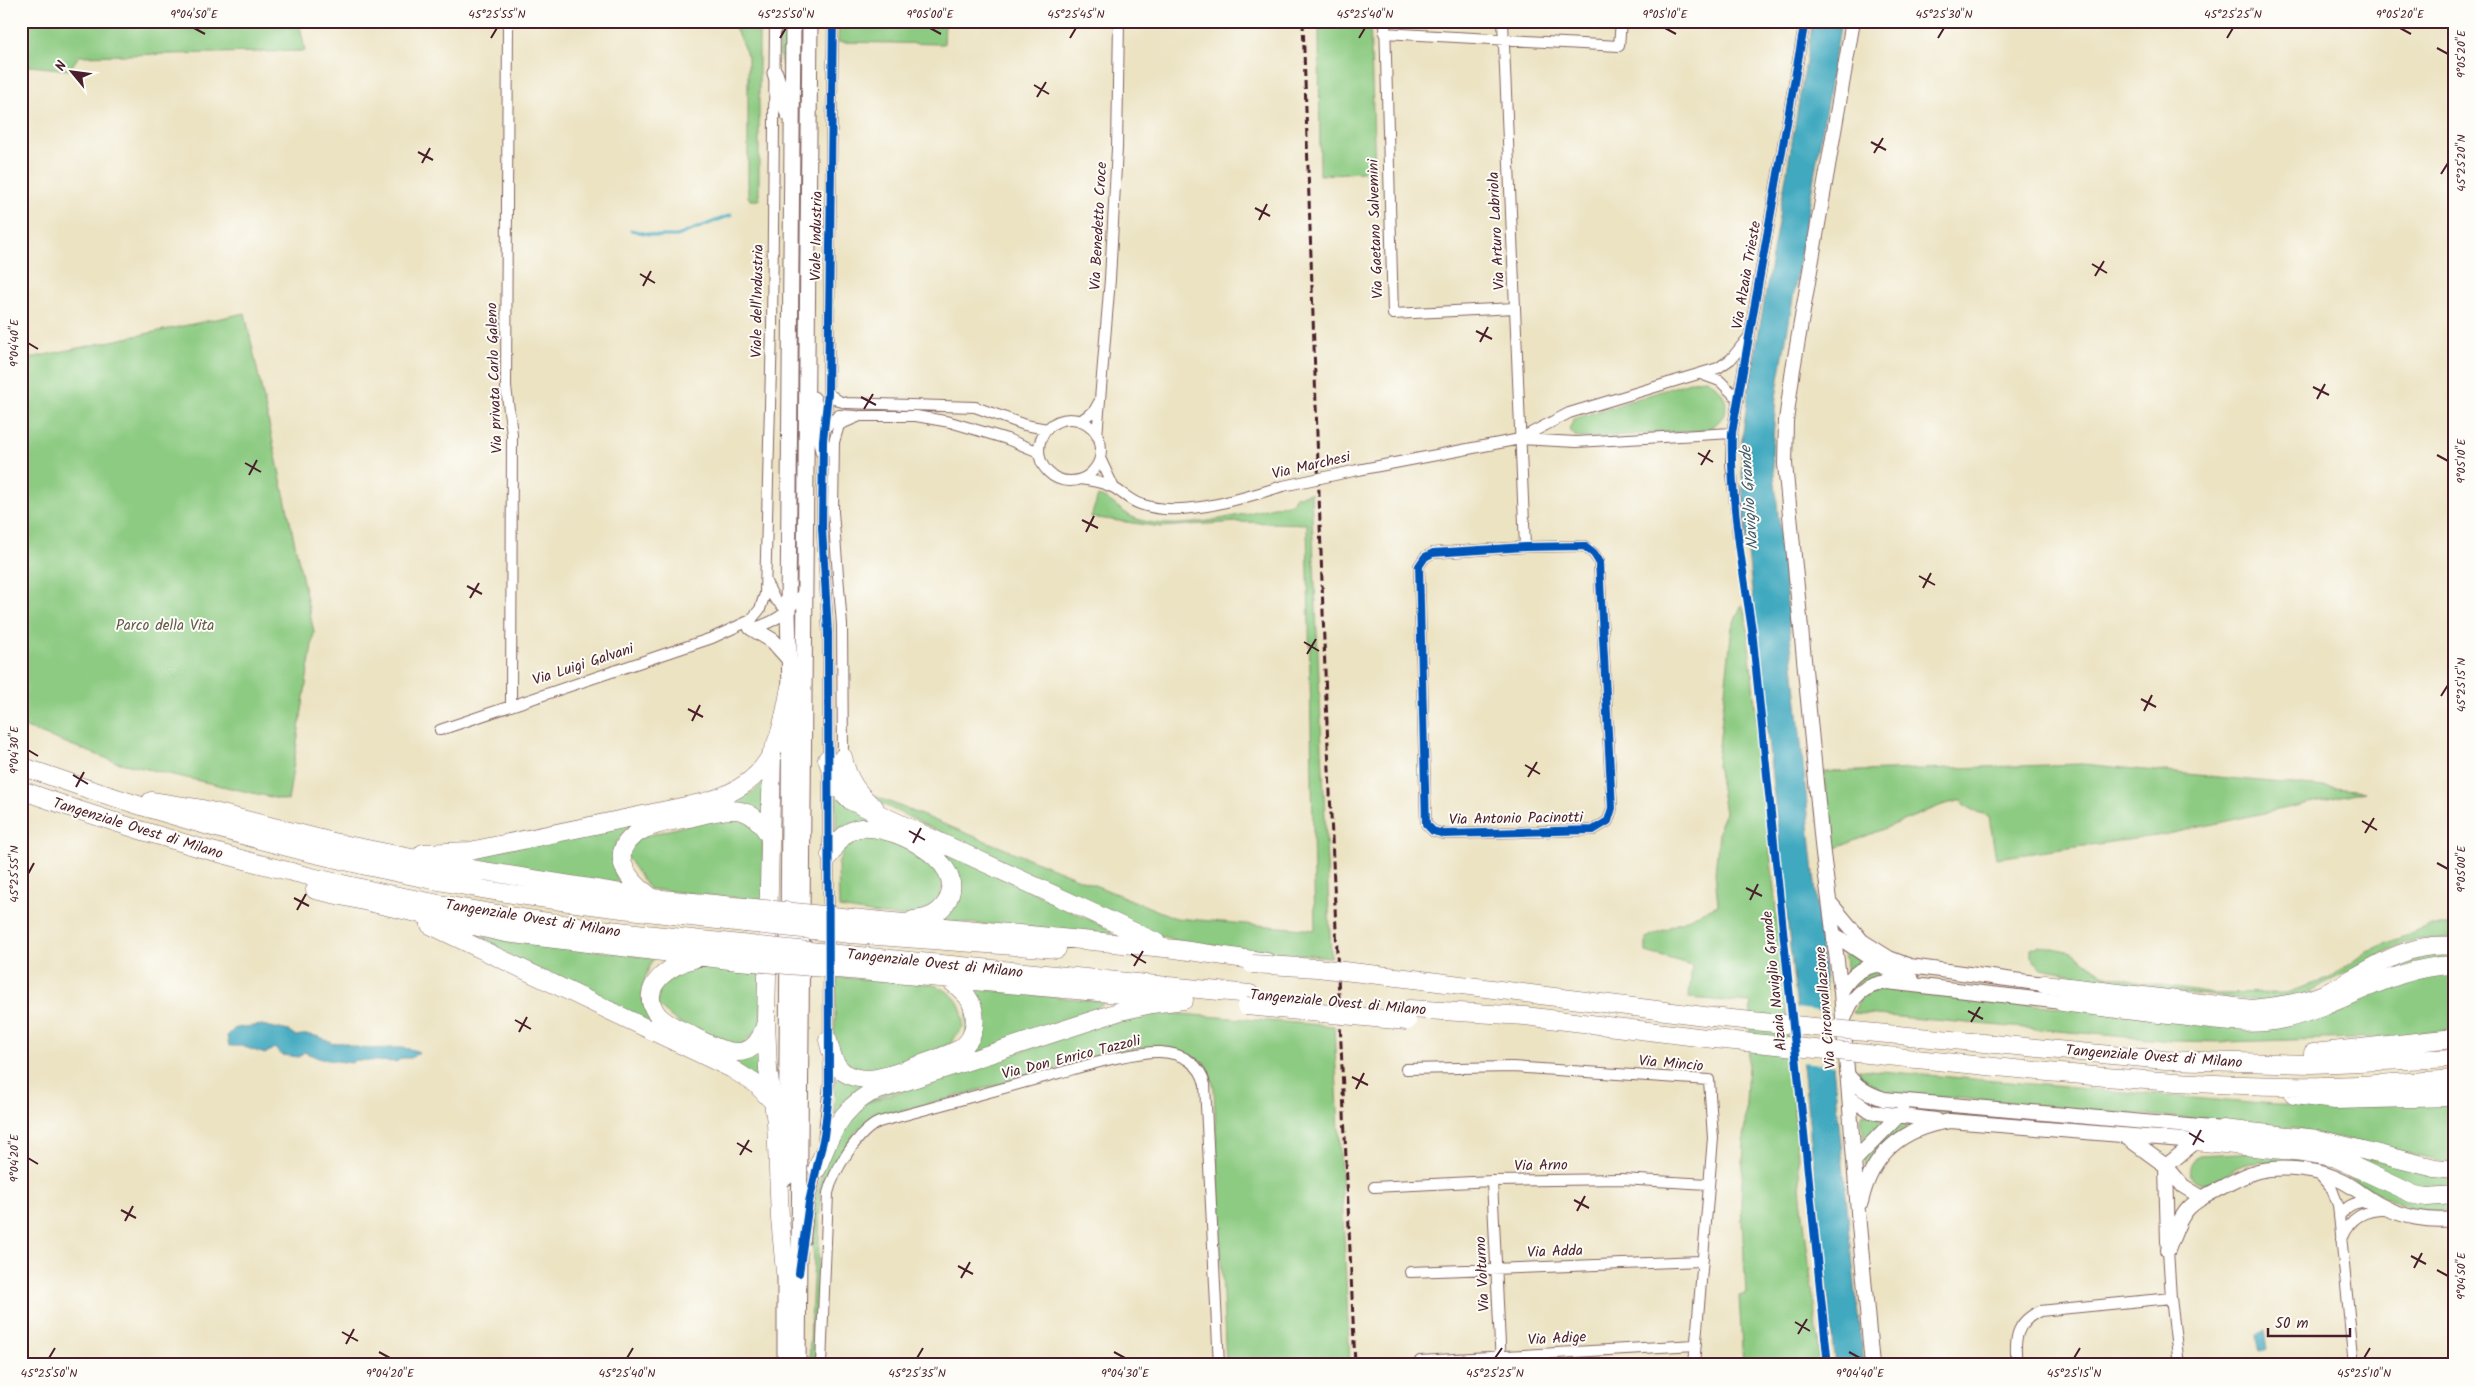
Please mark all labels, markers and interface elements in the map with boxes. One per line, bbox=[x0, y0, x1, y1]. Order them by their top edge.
text: 9°04'50"E bbox=[170, 5, 219, 24]
text: 45°25'55"N bbox=[468, 5, 526, 24]
text: 45°25'50"N bbox=[758, 5, 814, 24]
text: 9°05'00"E bbox=[906, 5, 955, 24]
text: 45°25'45"N bbox=[1047, 5, 1105, 24]
text: 45°25'40"N bbox=[1337, 5, 1394, 24]
text: 9°05'10"E bbox=[1643, 5, 1688, 24]
text: 45°25'30"N bbox=[1915, 5, 1973, 24]
text: 45°25'25"N bbox=[2204, 5, 2262, 24]
text: 9°05'20"E bbox=[2376, 5, 2425, 24]
text: 9°05'20"E bbox=[2452, 29, 2471, 78]
north arrow bbox=[48, 48, 98, 98]
text: N bbox=[50, 57, 73, 75]
text: 45°25'20"N bbox=[2452, 134, 2471, 192]
street label: Via Gaetano Salvemini bbox=[1362, 157, 1390, 299]
street label: Via Benedetto Croce bbox=[1084, 161, 1114, 291]
street label: Via Arturo Labriola bbox=[1482, 171, 1512, 291]
street label: Viale Industria bbox=[804, 191, 830, 281]
street label: Via Alzaia Trieste bbox=[1726, 219, 1768, 331]
street label: Viale dell'Industria bbox=[745, 244, 771, 358]
street label: Via privata Carlo Galeno bbox=[480, 302, 510, 454]
text: 9°04'40"E bbox=[5, 318, 24, 367]
text: 9°05'10"E bbox=[2452, 438, 2471, 483]
water label: Naviglio Grande bbox=[1733, 443, 1766, 551]
street label: Via Marchesi bbox=[1270, 445, 1354, 487]
park label: Parco della Vita bbox=[116, 614, 214, 638]
street label: Via Luigi Galvani bbox=[530, 637, 638, 693]
text: 45°25'15"N bbox=[2452, 658, 2471, 712]
text: 9°04'30"E bbox=[5, 725, 24, 774]
street label: Tangenziale Ovest di Milano bbox=[50, 792, 226, 866]
street label: Via Antonio Pacinotti bbox=[1449, 806, 1585, 832]
text: 9°05'00"E bbox=[2452, 844, 2471, 893]
text: 45°25'55"N bbox=[5, 845, 24, 903]
street label: Tangenziale Ovest di Milano bbox=[444, 893, 622, 945]
street label: Alzaia Naviglio Grande bbox=[1756, 909, 1794, 1052]
street label: Tangenziale Ovest di Milano bbox=[846, 943, 1024, 985]
street label: Via Circonvallazione bbox=[1809, 945, 1843, 1070]
street label: Tangenziale Ovest di Milano bbox=[1249, 983, 1427, 1023]
street label: Via Don Enrico Tazzoli bbox=[999, 1029, 1145, 1087]
street label: Tangenziale Ovest di Milano bbox=[2065, 1039, 2243, 1075]
street label: Via Mincio bbox=[1637, 1049, 1705, 1079]
text: 9°04'20"E bbox=[5, 1133, 24, 1182]
street label: Via Arno bbox=[1514, 1154, 1568, 1178]
street label: Via Volturno bbox=[1469, 1235, 1497, 1312]
street label: Via Adda bbox=[1527, 1239, 1583, 1265]
text: 9°04'50"E bbox=[2452, 1251, 2471, 1300]
scale bar bbox=[2268, 1306, 2350, 1338]
text: 50 m bbox=[2275, 1312, 2309, 1336]
street label: Via Adige bbox=[1527, 1325, 1587, 1353]
text: 45°25'50"N bbox=[21, 1364, 77, 1383]
text: 9°04'20"E bbox=[366, 1364, 415, 1383]
text: 45°25'40"N bbox=[599, 1364, 656, 1383]
text: 45°25'35"N bbox=[888, 1364, 946, 1383]
text: 9°04'30"E bbox=[1101, 1364, 1150, 1383]
text: 45°25'25"N bbox=[1466, 1364, 1524, 1383]
text: 9°04'40"E bbox=[1836, 1364, 1885, 1383]
text: 45°25'15"N bbox=[2047, 1364, 2101, 1383]
text: 45°25'10"N bbox=[2337, 1364, 2391, 1383]

